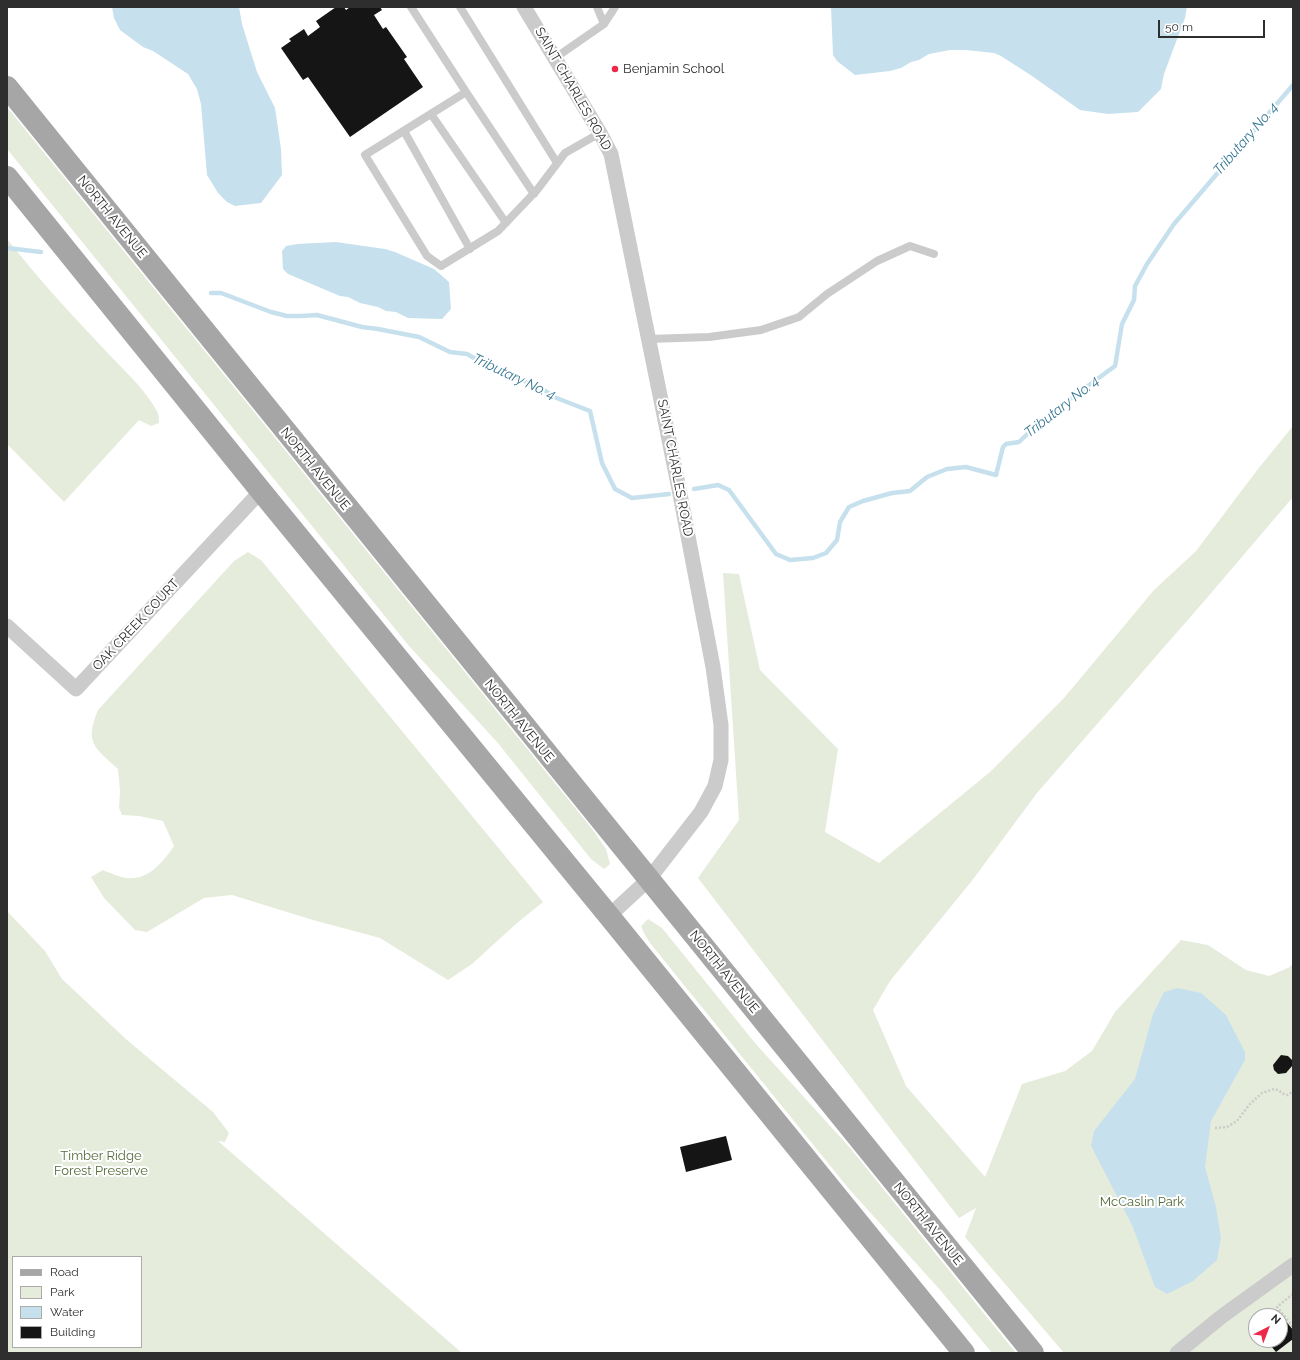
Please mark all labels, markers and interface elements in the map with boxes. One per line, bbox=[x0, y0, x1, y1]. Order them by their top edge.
scale bar bbox=[1160, 12, 1267, 38]
text: 50 m bbox=[1165, 20, 1193, 34]
street label: SAINT CHARLES ROAD bbox=[531, 25, 615, 153]
place label: Benjamin School bbox=[623, 61, 724, 77]
marker: Benjamin School bbox=[610, 64, 620, 74]
water label: Tributary No. 4 bbox=[1210, 99, 1282, 179]
street label: NORTH AVENUE bbox=[74, 173, 150, 261]
water label: Tributary No. 4 bbox=[470, 350, 558, 404]
water label: Tributary No. 4 bbox=[1021, 373, 1103, 441]
street label: SAINT CHARLES ROAD bbox=[654, 398, 696, 538]
street label: NORTH AVENUE bbox=[277, 425, 353, 513]
street label: OAK CREEK COURT bbox=[90, 576, 182, 674]
street label: NORTH AVENUE bbox=[481, 677, 557, 765]
street label: NORTH AVENUE bbox=[686, 928, 762, 1016]
park label: Timber Ridge Forest Preserve bbox=[54, 1148, 148, 1179]
street label: NORTH AVENUE bbox=[890, 1180, 966, 1268]
park label: McCaslin Park bbox=[1100, 1194, 1184, 1210]
legend bbox=[12, 1256, 142, 1348]
text: Road bbox=[50, 1265, 79, 1279]
text: Park bbox=[50, 1285, 75, 1299]
text: Water bbox=[50, 1305, 84, 1319]
north arrow bbox=[1248, 1308, 1288, 1348]
text: N bbox=[1268, 1312, 1283, 1327]
text: Building bbox=[50, 1325, 96, 1339]

